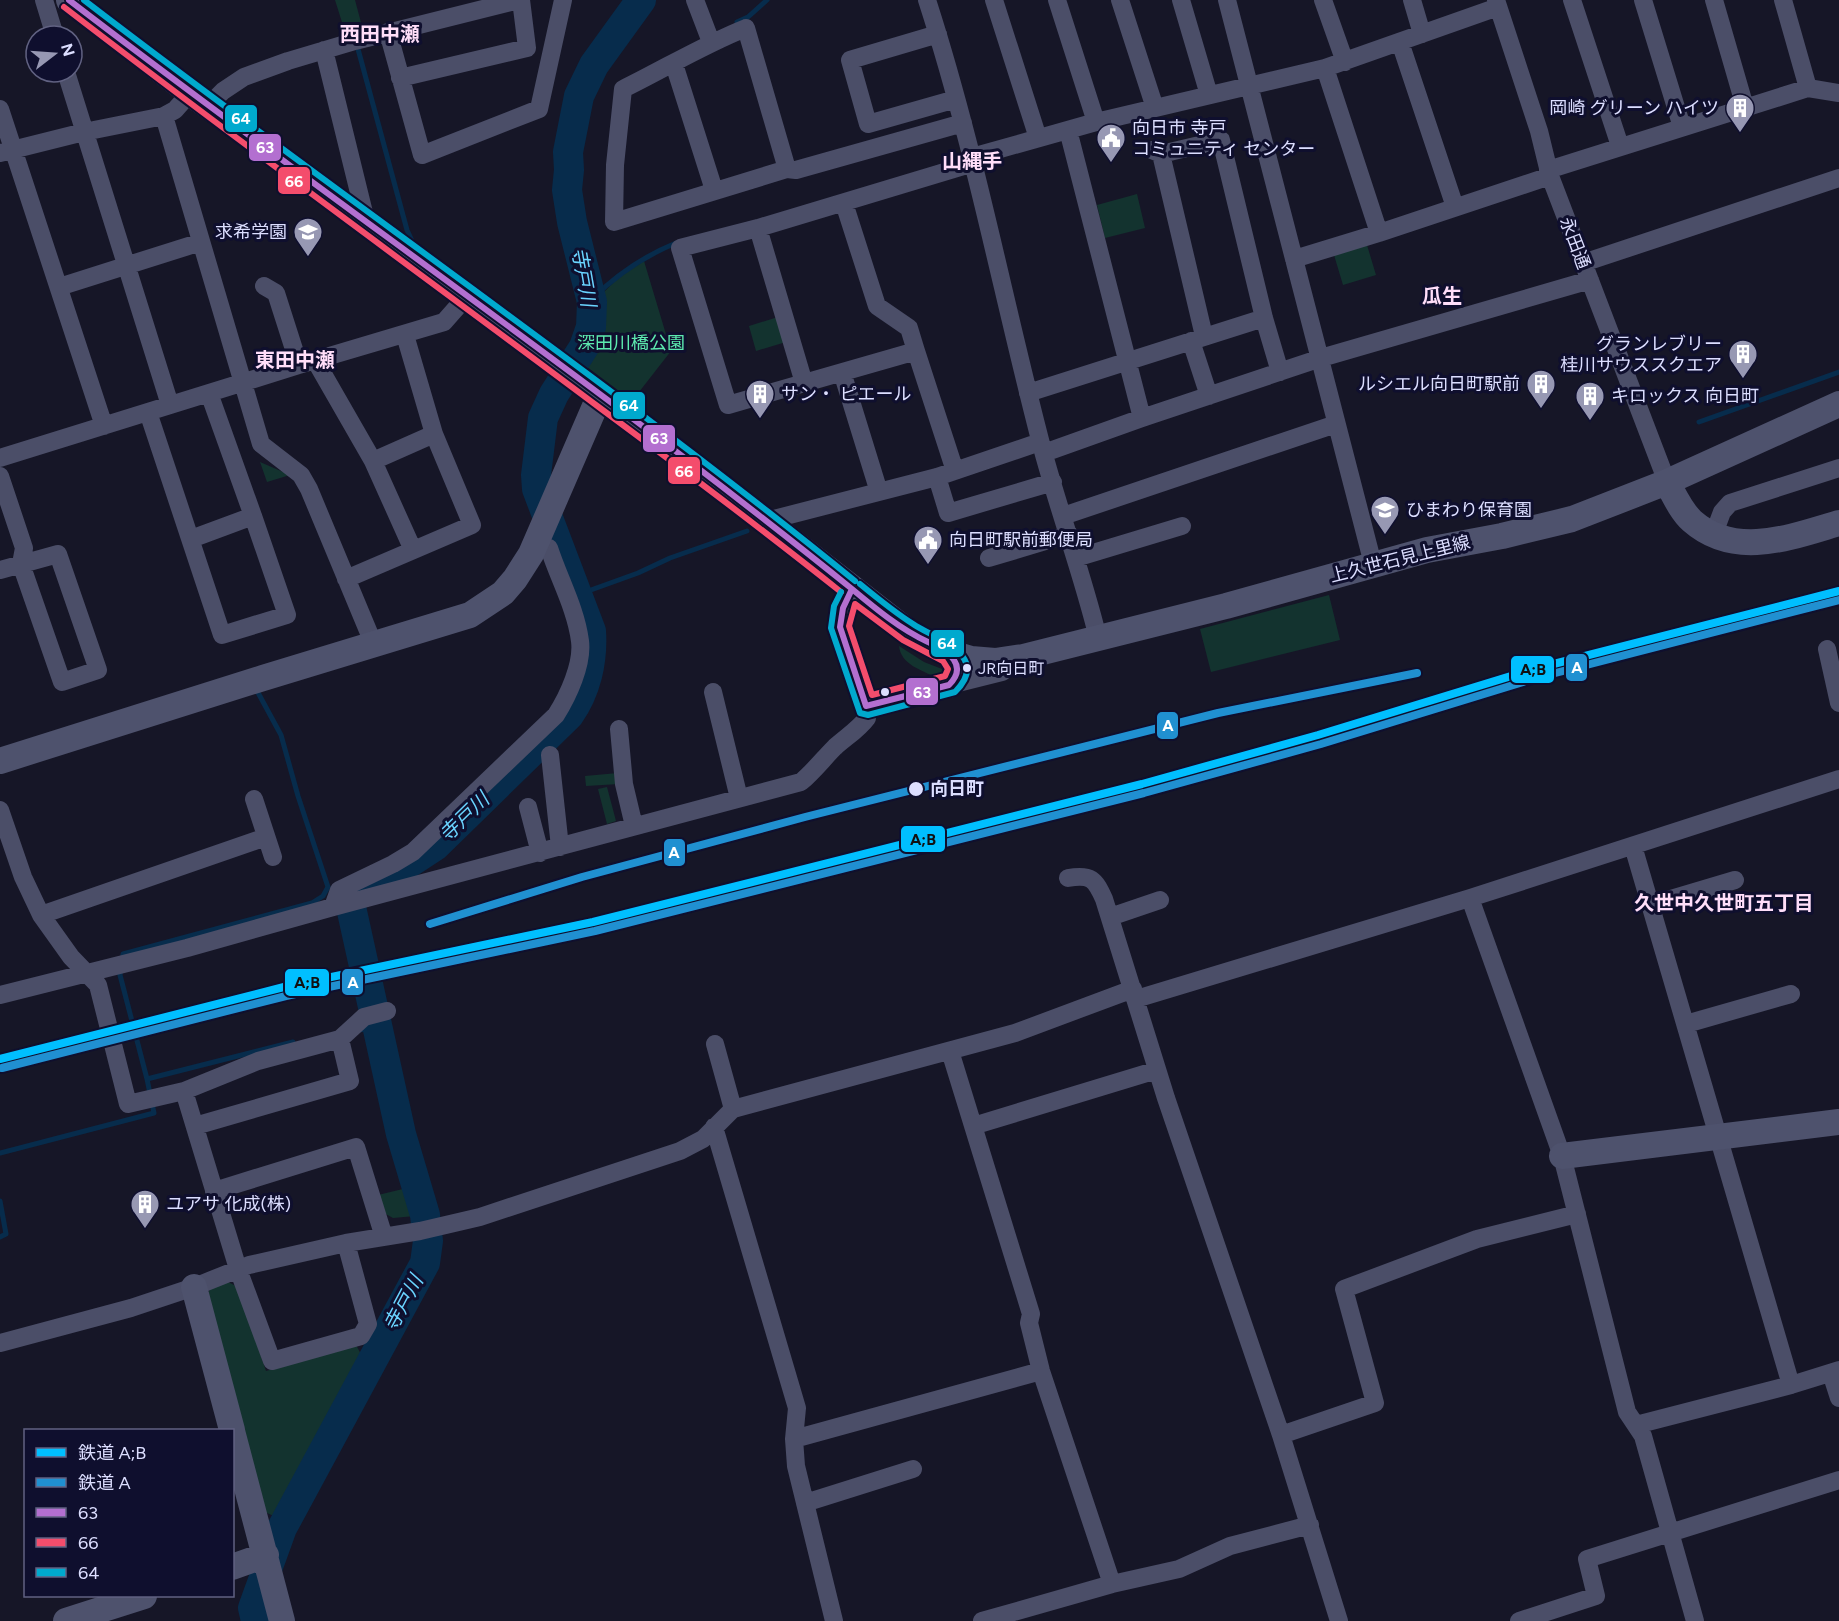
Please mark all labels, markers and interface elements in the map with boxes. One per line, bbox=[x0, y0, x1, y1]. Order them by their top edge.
district label: 西田中瀬 bbox=[340, 22, 420, 46]
north arrow bbox=[24, 24, 84, 84]
text: N bbox=[57, 41, 79, 58]
building icon: 岡崎 グリーン ハイツ bbox=[1724, 92, 1756, 134]
place label: 岡崎 グリーン ハイツ bbox=[1549, 97, 1719, 119]
line badge: 64 bbox=[224, 104, 258, 133]
text: 64 bbox=[231, 109, 251, 128]
place label: 向日市 寺戸 コミュニティ センター bbox=[1132, 117, 1315, 160]
public building icon: 向日市 寺戸 コミュニティ センター bbox=[1095, 122, 1127, 164]
line badge: 63 bbox=[248, 133, 282, 162]
text: 63 bbox=[256, 138, 274, 157]
district label: 山縄手 bbox=[942, 149, 1002, 173]
line badge: 66 bbox=[277, 166, 311, 195]
text: 66 bbox=[285, 172, 303, 191]
street label: 永田通 bbox=[1555, 214, 1595, 272]
school or university icon: 求希学園 bbox=[292, 216, 324, 258]
place label: 求希学園 bbox=[215, 221, 287, 243]
water label: 寺戸川 bbox=[567, 245, 601, 311]
district label: 瓜生 bbox=[1422, 284, 1462, 308]
park label: 深田川橋公園 bbox=[577, 332, 685, 354]
place label: グランレブリー 桂川サウススクエア bbox=[1560, 333, 1722, 376]
building icon: グランレブリー 桂川サウススクエア bbox=[1727, 338, 1759, 380]
district label: 東田中瀬 bbox=[255, 348, 335, 372]
building icon: ルシエル向日町駅前 bbox=[1525, 368, 1557, 410]
place label: ルシエル向日町駅前 bbox=[1358, 373, 1520, 395]
building icon: サン・ ピエール bbox=[744, 378, 776, 420]
building icon: キロックス 向日町 bbox=[1574, 380, 1606, 422]
place label: サン・ ピエール bbox=[781, 383, 911, 405]
place label: キロックス 向日町 bbox=[1611, 385, 1759, 407]
line badge: 64 bbox=[612, 391, 646, 420]
text: 64 bbox=[619, 396, 639, 415]
line badge: 63 bbox=[642, 424, 676, 453]
text: 63 bbox=[650, 429, 668, 448]
line badge: 66 bbox=[667, 456, 701, 485]
text: 66 bbox=[675, 462, 693, 481]
school or university icon: ひまわり保育園 bbox=[1369, 494, 1401, 536]
place label: ひまわり保育園 bbox=[1406, 499, 1532, 521]
public building icon: 向日町駅前郵便局 bbox=[912, 524, 944, 566]
place label: 向日町駅前郵便局 bbox=[949, 529, 1093, 551]
street label: 上久世石見上里線 bbox=[1327, 531, 1473, 587]
line badge: 64 bbox=[930, 629, 965, 658]
text: 64 bbox=[937, 634, 957, 653]
line badge: A bbox=[1565, 653, 1588, 682]
line badge: A;B bbox=[1510, 655, 1555, 684]
text: A bbox=[1571, 658, 1583, 677]
place label: JR向日町 bbox=[978, 659, 1044, 678]
text: A;B bbox=[1520, 660, 1546, 679]
marker: JR向日町 bbox=[961, 662, 973, 674]
line badge: 63 bbox=[905, 677, 939, 706]
text: 63 bbox=[913, 683, 931, 702]
unlabelled marker bbox=[879, 686, 891, 698]
line badge: A bbox=[1156, 711, 1179, 740]
text: A bbox=[1162, 716, 1174, 735]
place label: 向日町 bbox=[930, 778, 984, 800]
marker: 向日町 bbox=[907, 780, 925, 798]
water label: 寺戸川 bbox=[434, 786, 495, 846]
line badge: A;B bbox=[900, 825, 946, 853]
text: A;B bbox=[910, 830, 936, 849]
line badge: A bbox=[663, 838, 686, 867]
text: A bbox=[668, 843, 680, 862]
district label: 久世中久世町五丁目 bbox=[1634, 891, 1814, 915]
line badge: A;B bbox=[284, 968, 330, 997]
line badge: A bbox=[341, 968, 364, 996]
text: A;B bbox=[294, 973, 320, 992]
text: A bbox=[347, 973, 359, 992]
building icon: ユアサ 化成(株) bbox=[129, 1188, 161, 1230]
place label: ユアサ 化成(株) bbox=[166, 1193, 291, 1215]
water label: 寺戸川 bbox=[378, 1269, 429, 1335]
legend bbox=[24, 1429, 234, 1597]
text: 鉄道 A;B bbox=[78, 1442, 146, 1464]
text: 鉄道 A bbox=[78, 1472, 131, 1494]
text: 63 bbox=[78, 1502, 98, 1524]
text: 66 bbox=[78, 1532, 98, 1554]
text: 64 bbox=[78, 1562, 99, 1584]

